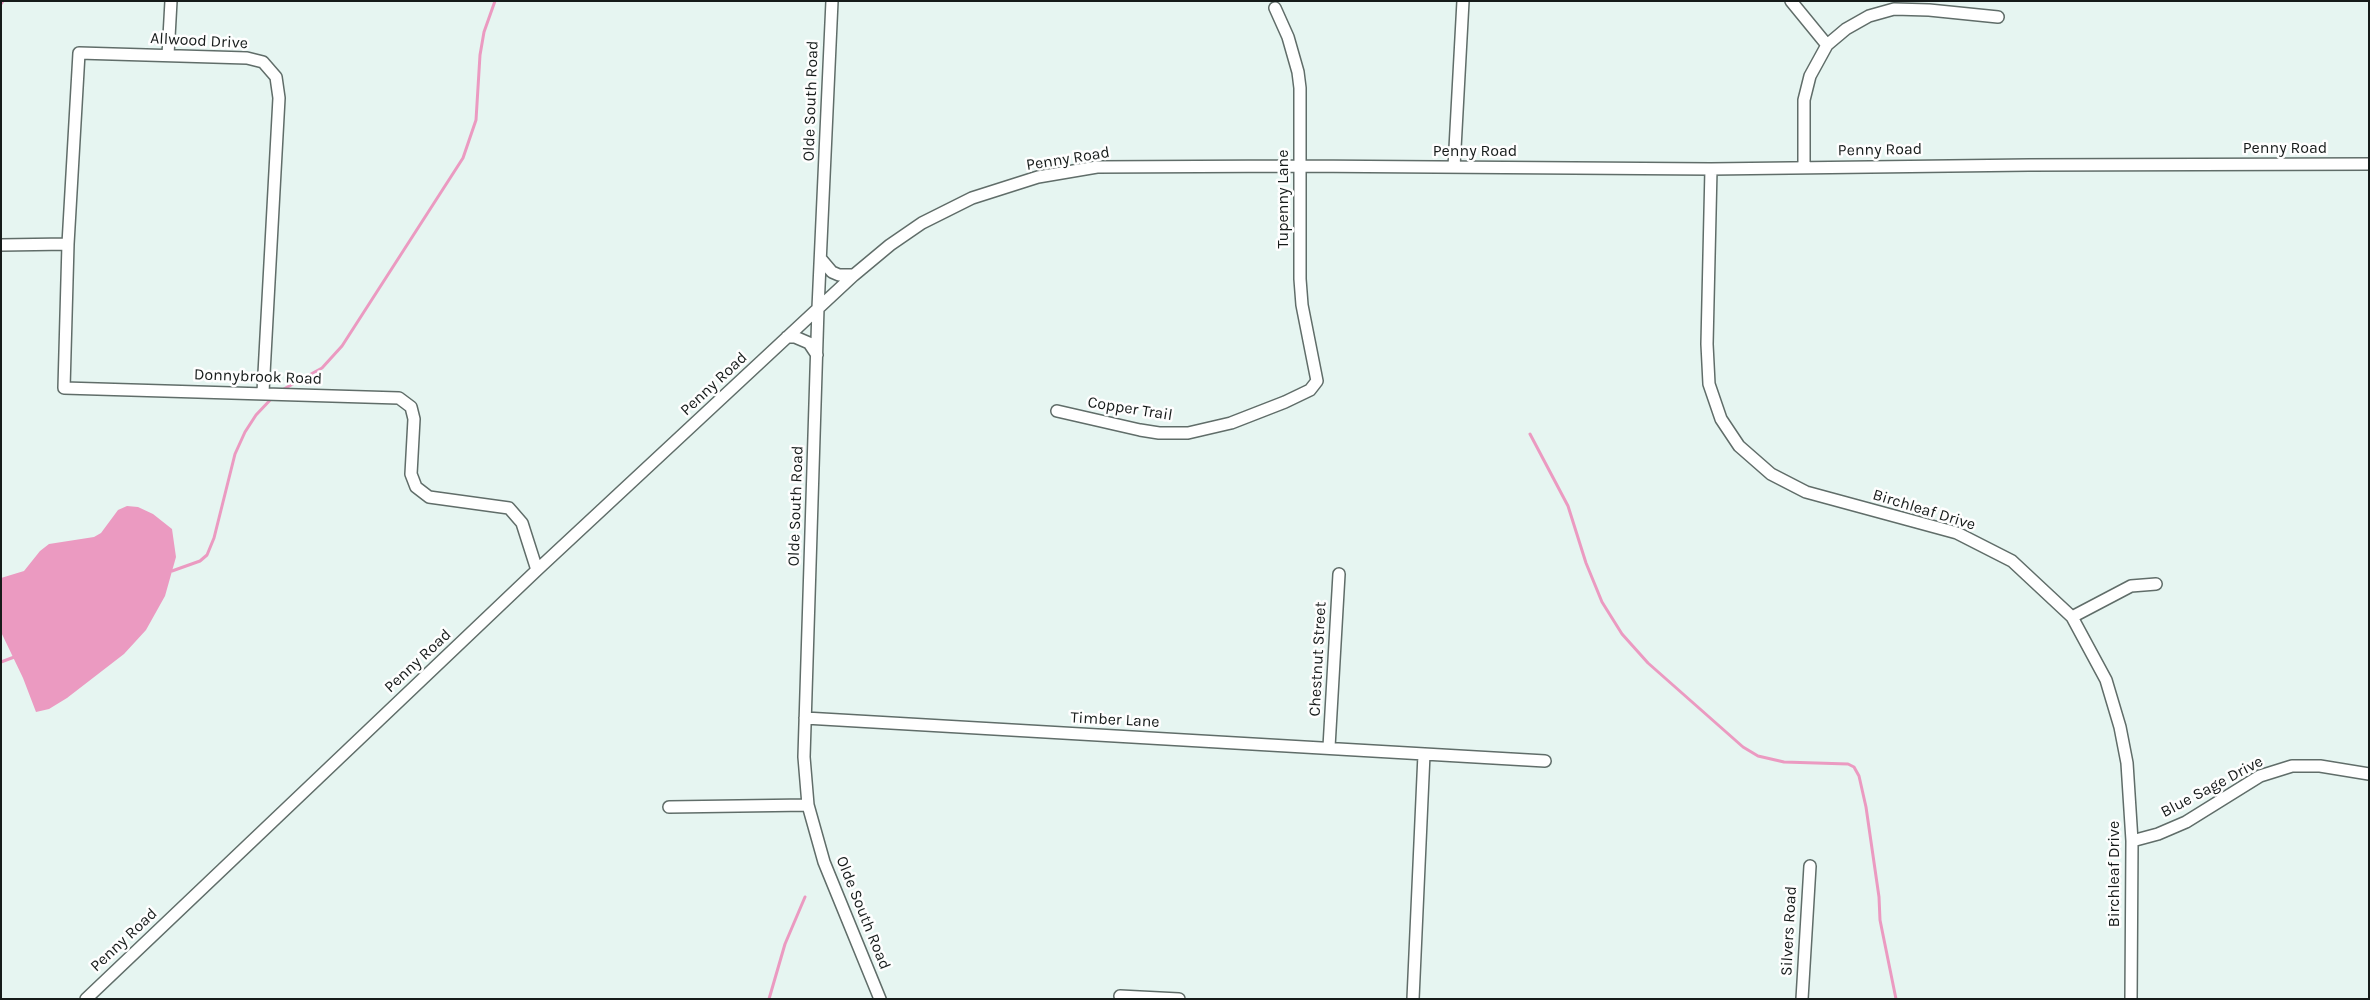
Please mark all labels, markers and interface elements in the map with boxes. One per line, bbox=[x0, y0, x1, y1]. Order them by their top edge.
street label: Allwood Drive bbox=[150, 29, 248, 53]
street label: Olde South Road bbox=[799, 40, 823, 162]
street label: Penny Road bbox=[2243, 138, 2327, 158]
street label: Penny Road bbox=[1838, 140, 1922, 160]
street label: Penny Road bbox=[1433, 141, 1517, 161]
street label: Penny Road bbox=[1025, 143, 1111, 175]
street label: Tupenny Lane bbox=[1273, 150, 1293, 248]
street label: Penny Road bbox=[677, 348, 751, 420]
street label: Donnybrook Road bbox=[193, 365, 323, 389]
street label: Copper Trail bbox=[1086, 393, 1174, 425]
street label: Olde South Road bbox=[784, 445, 808, 567]
street label: Birchleaf Drive bbox=[1870, 485, 1978, 535]
street label: Chestnut Street bbox=[1305, 601, 1331, 717]
street label: Penny Road bbox=[381, 625, 455, 697]
street label: Timber Lane bbox=[1070, 708, 1160, 732]
street label: Blue Sage Drive bbox=[2158, 752, 2266, 822]
street label: Birchleaf Drive bbox=[2104, 821, 2124, 927]
street label: Olde South Road bbox=[831, 853, 895, 973]
street label: Silvers Road bbox=[1777, 886, 1801, 976]
street label: Penny Road bbox=[87, 904, 161, 976]

